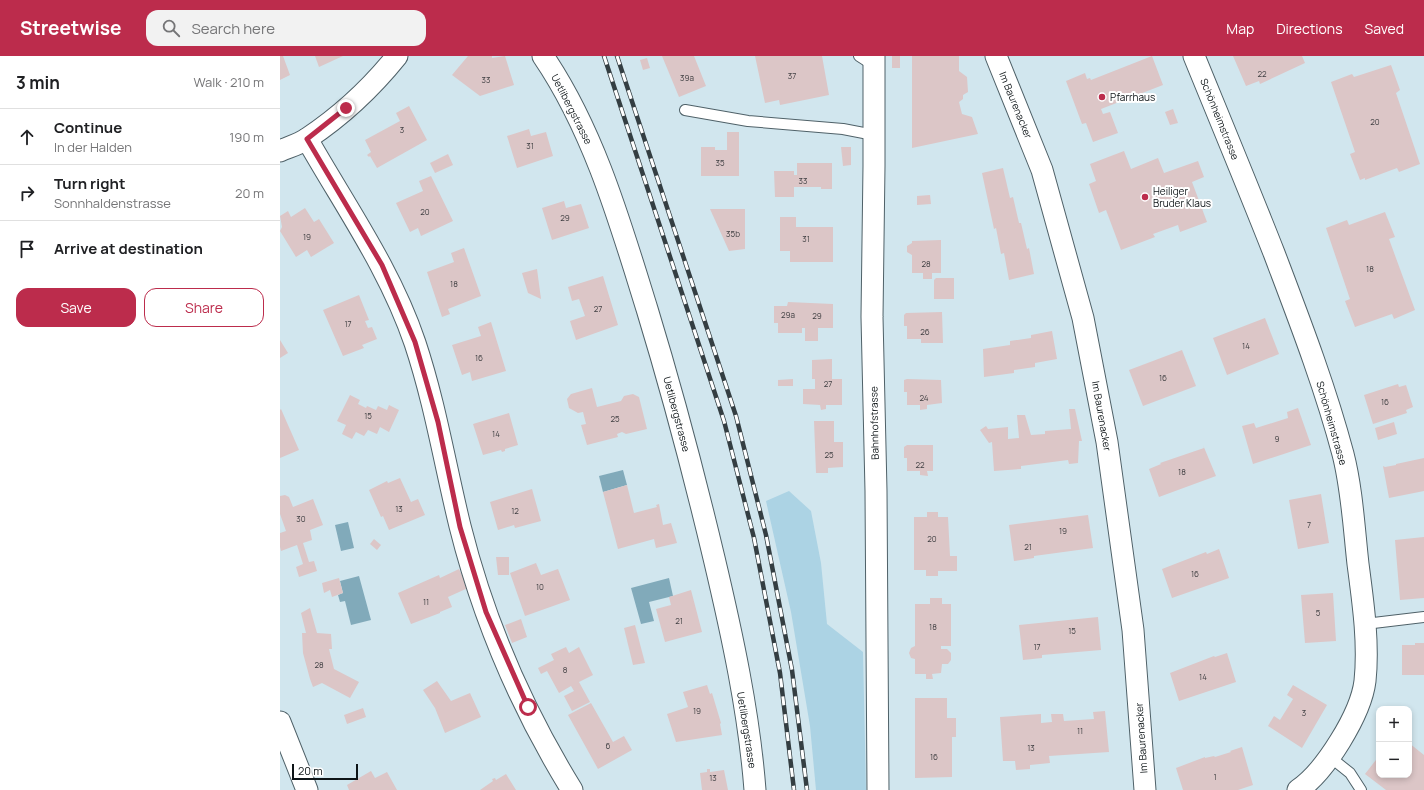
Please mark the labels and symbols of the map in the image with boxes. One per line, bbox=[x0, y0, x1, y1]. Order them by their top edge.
house number: 22 bbox=[1257, 68, 1267, 79]
street label: Im Baurenacker bbox=[996, 69, 1036, 141]
house number: 37 bbox=[788, 70, 796, 81]
street label: Uetlibergstrasse bbox=[548, 71, 596, 147]
house number: 39a bbox=[680, 72, 694, 83]
house number: 33 bbox=[482, 74, 490, 85]
street label: Schönheimstrasse bbox=[1197, 76, 1243, 162]
place label: Pfarrhaus bbox=[1110, 90, 1155, 104]
marker: Pfarrhaus bbox=[1097, 92, 1107, 102]
route end bbox=[337, 99, 355, 117]
house number: 20 bbox=[1370, 116, 1380, 127]
house number: 3 bbox=[400, 124, 404, 135]
house number: 31 bbox=[526, 140, 534, 151]
house number: 35 bbox=[715, 157, 725, 168]
house number: 33 bbox=[799, 175, 807, 186]
place label: Heiliger Bruder Klaus bbox=[1153, 184, 1211, 210]
marker: Heiliger Bruder Klaus bbox=[1140, 192, 1150, 202]
house number: 20 bbox=[420, 206, 430, 217]
house number: 29 bbox=[560, 212, 570, 223]
house number: 35b bbox=[726, 228, 740, 239]
house number: 19 bbox=[303, 231, 311, 242]
house number: 31 bbox=[802, 233, 810, 244]
house number: 28 bbox=[921, 258, 931, 269]
house number: 18 bbox=[1366, 263, 1374, 274]
house number: 18 bbox=[450, 278, 458, 289]
house number: 27 bbox=[594, 303, 602, 314]
house number: 29a bbox=[781, 309, 795, 320]
house number: 29 bbox=[812, 310, 822, 321]
house number: 17 bbox=[344, 318, 352, 329]
house number: 26 bbox=[920, 326, 930, 337]
house number: 14 bbox=[1242, 340, 1250, 351]
house number: 16 bbox=[475, 352, 483, 363]
house number: 16 bbox=[1159, 372, 1167, 383]
street label: Uetlibergstrasse bbox=[660, 375, 694, 453]
house number: 27 bbox=[824, 378, 832, 389]
street label: Schönheimstrasse bbox=[1313, 379, 1351, 467]
street label: Im Baurenacker bbox=[1089, 380, 1115, 453]
street label: Bahnhofstrasse bbox=[866, 386, 882, 460]
house number: 24 bbox=[919, 392, 929, 403]
house number: 16 bbox=[1381, 396, 1389, 407]
house number: 15 bbox=[364, 410, 372, 421]
house number: 25 bbox=[610, 413, 620, 424]
house number: 14 bbox=[492, 428, 500, 439]
house number: 9 bbox=[1275, 433, 1280, 444]
house number: 25 bbox=[824, 449, 834, 460]
house number: 22 bbox=[915, 459, 925, 470]
house number: 18 bbox=[1178, 466, 1186, 477]
house number: 13 bbox=[395, 503, 403, 514]
house number: 12 bbox=[511, 505, 519, 516]
house number: 30 bbox=[296, 513, 306, 524]
house number: 7 bbox=[1307, 519, 1311, 530]
house number: 19 bbox=[1059, 525, 1067, 536]
house number: 20 bbox=[927, 533, 937, 544]
house number: 21 bbox=[1024, 541, 1032, 552]
house number: 16 bbox=[1191, 568, 1199, 579]
house number: 10 bbox=[536, 581, 544, 592]
house number: 11 bbox=[423, 596, 429, 607]
house number: 5 bbox=[1316, 607, 1321, 618]
house number: 21 bbox=[675, 615, 683, 626]
house number: 18 bbox=[929, 621, 937, 632]
house number: 15 bbox=[1068, 625, 1076, 636]
house number: 17 bbox=[1033, 641, 1041, 652]
house number: 28 bbox=[314, 659, 324, 670]
house number: 8 bbox=[563, 664, 568, 675]
house number: 14 bbox=[1199, 671, 1207, 682]
street label: Uetlibergstrasse bbox=[734, 691, 760, 769]
route start bbox=[519, 698, 537, 716]
street label: Im Baurenacker bbox=[1132, 702, 1150, 774]
house number: 19 bbox=[693, 705, 701, 716]
house number: 3 bbox=[1302, 707, 1306, 718]
house number: 11 bbox=[1077, 725, 1083, 736]
house number: 6 bbox=[606, 740, 611, 751]
house number: 13 bbox=[1027, 742, 1035, 753]
house number: 16 bbox=[930, 751, 938, 762]
scale bar bbox=[292, 762, 358, 781]
house number: 1 bbox=[1213, 771, 1217, 782]
house number: 13 bbox=[709, 772, 717, 783]

